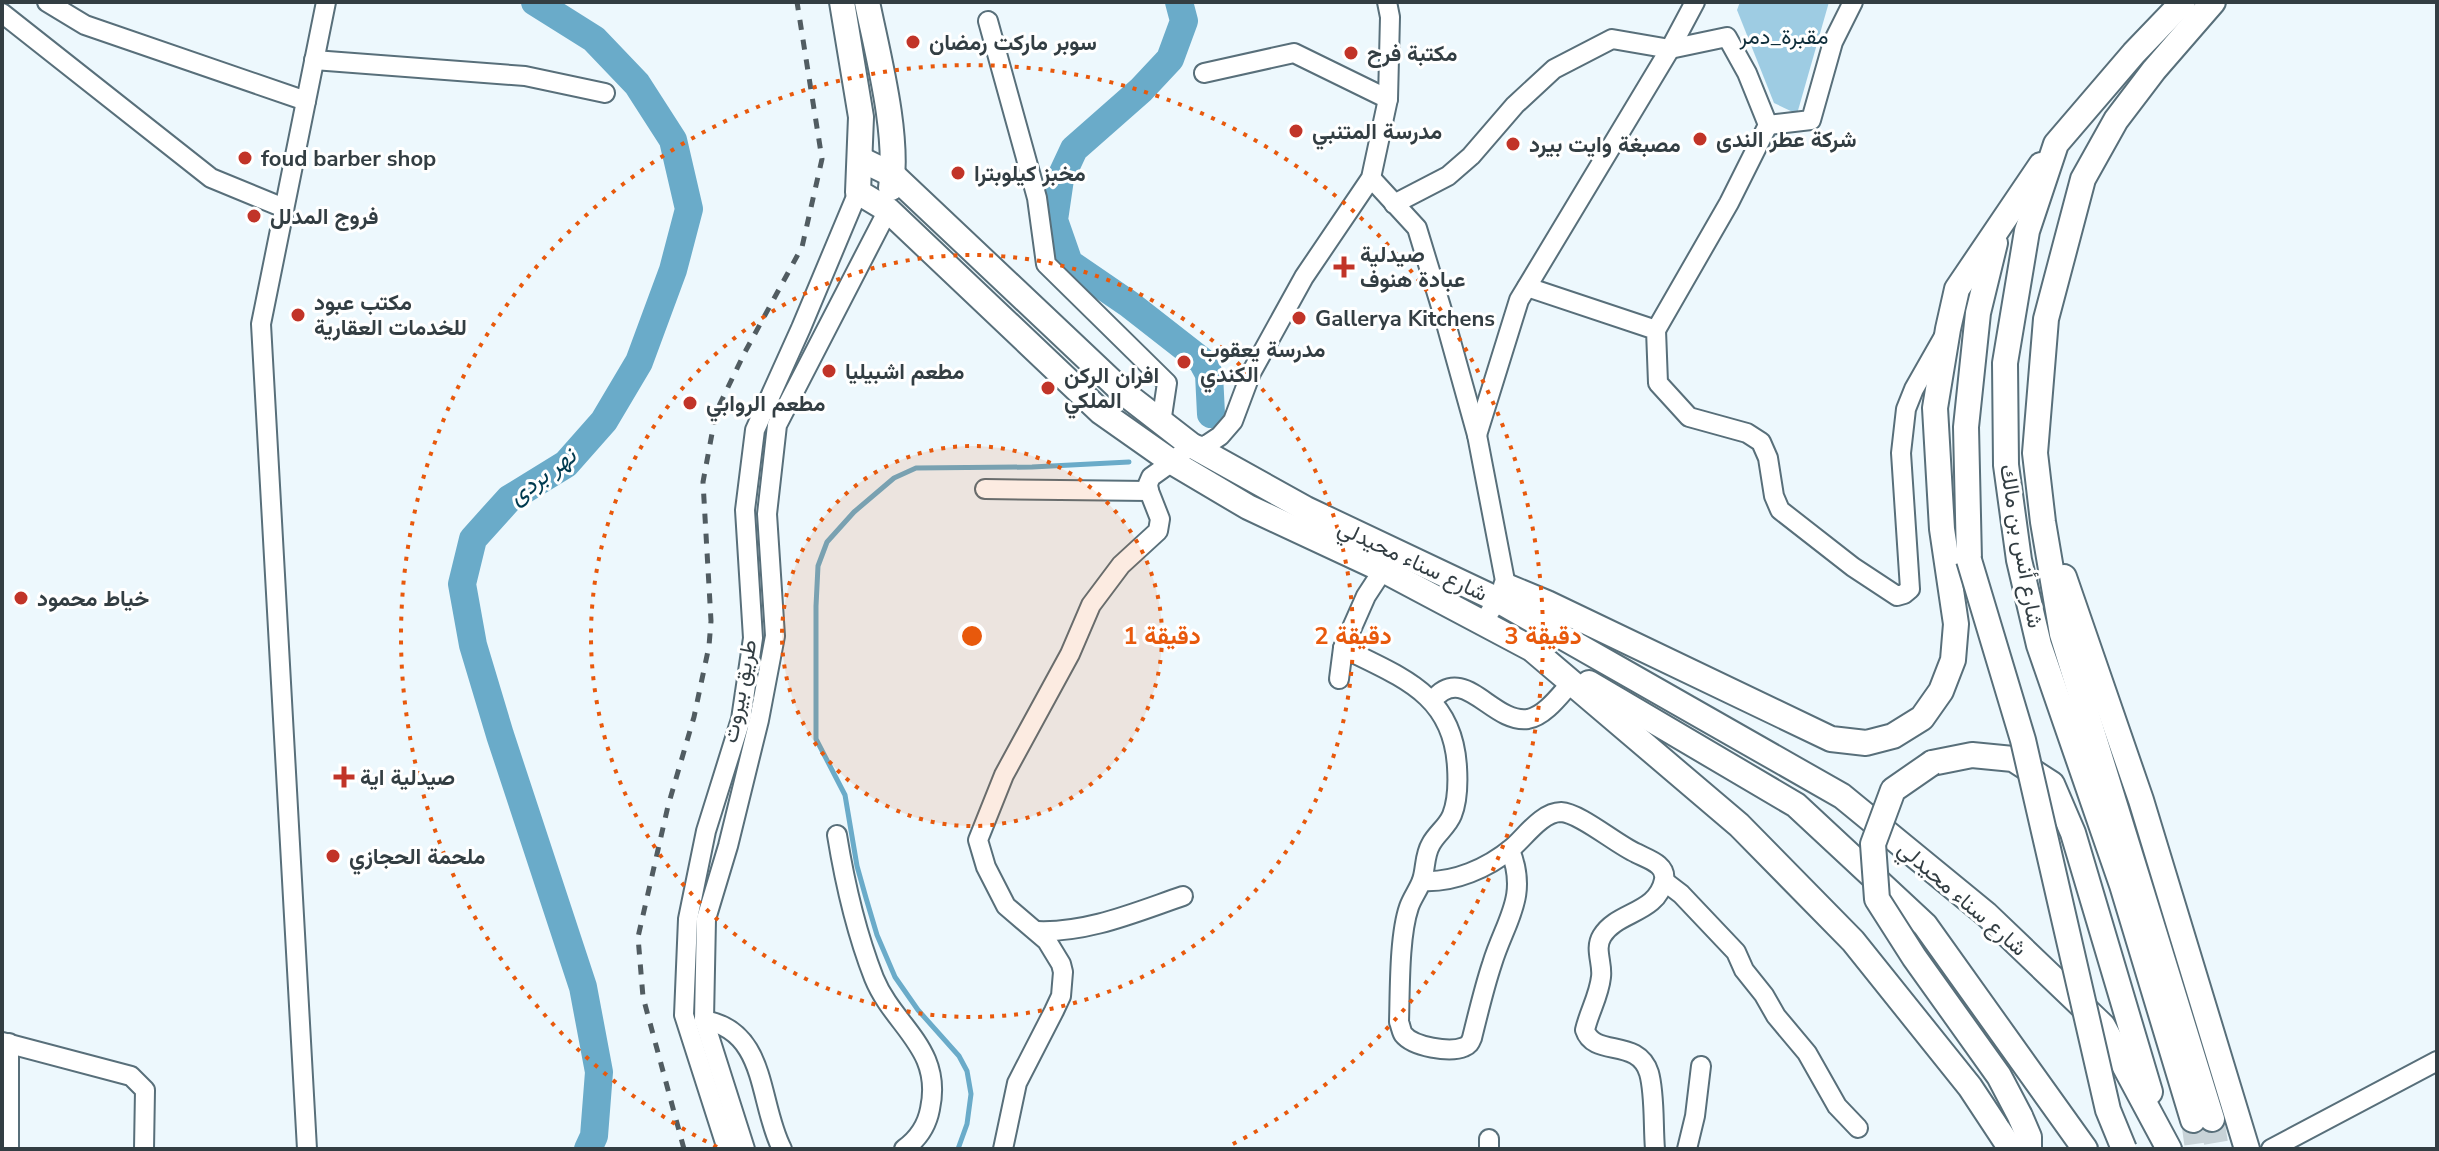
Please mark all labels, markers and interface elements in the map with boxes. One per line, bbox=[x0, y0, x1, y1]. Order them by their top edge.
park label: مقبرة_دمر bbox=[1738, 22, 1829, 52]
place label: سوبر ماركت رمضان bbox=[929, 28, 1097, 58]
marker: سوبر ماركت رمضان bbox=[904, 33, 922, 51]
place label: مكتبة فرح bbox=[1367, 39, 1458, 69]
marker: مكتبة فرح bbox=[1342, 44, 1360, 62]
place label: مدرسة المتنبي bbox=[1312, 117, 1442, 150]
marker: مدرسة المتنبي bbox=[1287, 122, 1305, 140]
place label: شركة عطر الندى bbox=[1716, 125, 1857, 155]
place label: مصبغة وايت بيرد bbox=[1529, 130, 1681, 160]
marker: شركة عطر الندى bbox=[1691, 130, 1709, 148]
marker: مصبغة وايت بيرد bbox=[1504, 135, 1522, 153]
place label: foud barber shop bbox=[261, 144, 436, 174]
marker: foud barber shop bbox=[236, 149, 254, 167]
place label: مخبز كيلوبترا bbox=[974, 159, 1086, 189]
marker: مخبز كيلوبترا bbox=[949, 164, 967, 182]
place label: فروج المدلل bbox=[270, 202, 378, 232]
marker: فروج المدلل bbox=[245, 207, 263, 225]
place label: صيدلية عبادة هنوف bbox=[1360, 240, 1465, 295]
marker: صيدلية عبادة هنوف bbox=[1335, 258, 1353, 276]
place label: مكتب عبود للخدمات العقارية bbox=[314, 288, 467, 343]
place label: Gallerya Kitchens bbox=[1315, 304, 1495, 334]
marker: مكتب عبود للخدمات العقارية bbox=[289, 306, 307, 324]
marker: Gallerya Kitchens bbox=[1290, 309, 1308, 327]
place label: مدرسة يعقوب الكندي bbox=[1200, 335, 1326, 393]
marker: مدرسة يعقوب الكندي bbox=[1175, 353, 1193, 371]
place label: مطعم اشبيليا bbox=[845, 357, 964, 387]
place label: افران الركن الملكي bbox=[1064, 361, 1159, 419]
marker: مطعم اشبيليا bbox=[820, 362, 838, 380]
marker: افران الركن الملكي bbox=[1039, 379, 1057, 397]
place label: مطعم الروابي bbox=[706, 389, 825, 422]
marker: مطعم الروابي bbox=[681, 394, 699, 412]
water label: نهر بردى bbox=[502, 439, 583, 512]
street label: شارع أنس بن مالك bbox=[1992, 462, 2050, 631]
street label: شارع سناء محيدلي bbox=[1332, 513, 1492, 611]
place label: خياط محمود bbox=[37, 584, 149, 614]
marker: خياط محمود bbox=[12, 589, 30, 607]
text: 1 دقيقة bbox=[1123, 620, 1201, 652]
text: 2 دقيقة bbox=[1314, 620, 1392, 652]
text: 3 دقيقة bbox=[1504, 620, 1582, 652]
centre of rings bbox=[958, 622, 986, 650]
street label: طريق بيروت bbox=[715, 637, 765, 745]
place label: صيدلية اية bbox=[360, 763, 455, 793]
marker: صيدلية اية bbox=[335, 768, 353, 786]
street label: شارع سناء محيدلي bbox=[1889, 834, 2033, 965]
place label: ملحمة الحجازي bbox=[349, 842, 485, 875]
marker: ملحمة الحجازي bbox=[324, 847, 342, 865]

